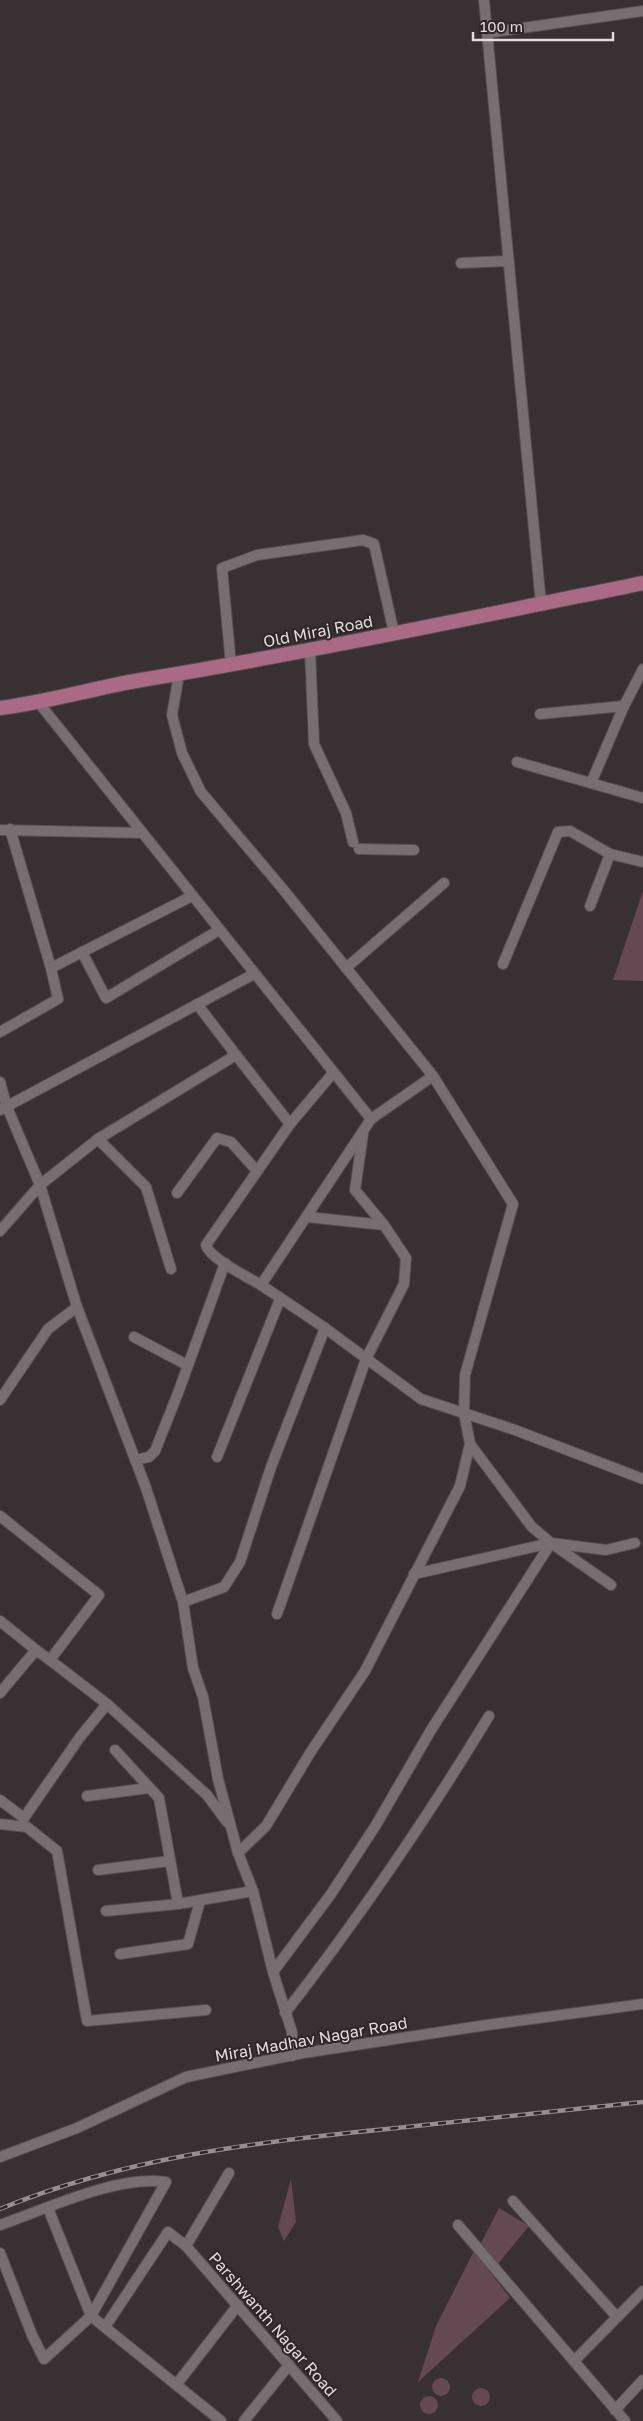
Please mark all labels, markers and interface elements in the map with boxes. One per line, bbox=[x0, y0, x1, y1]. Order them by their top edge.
scale bar bbox=[473, 10, 613, 42]
text: 100 m bbox=[480, 17, 523, 35]
street label: Old Miraj Road bbox=[261, 611, 375, 651]
street label: Miraj Madhav Nagar Road bbox=[213, 2012, 409, 2066]
street label: Parshwanth Nagar Road bbox=[205, 2248, 341, 2400]

